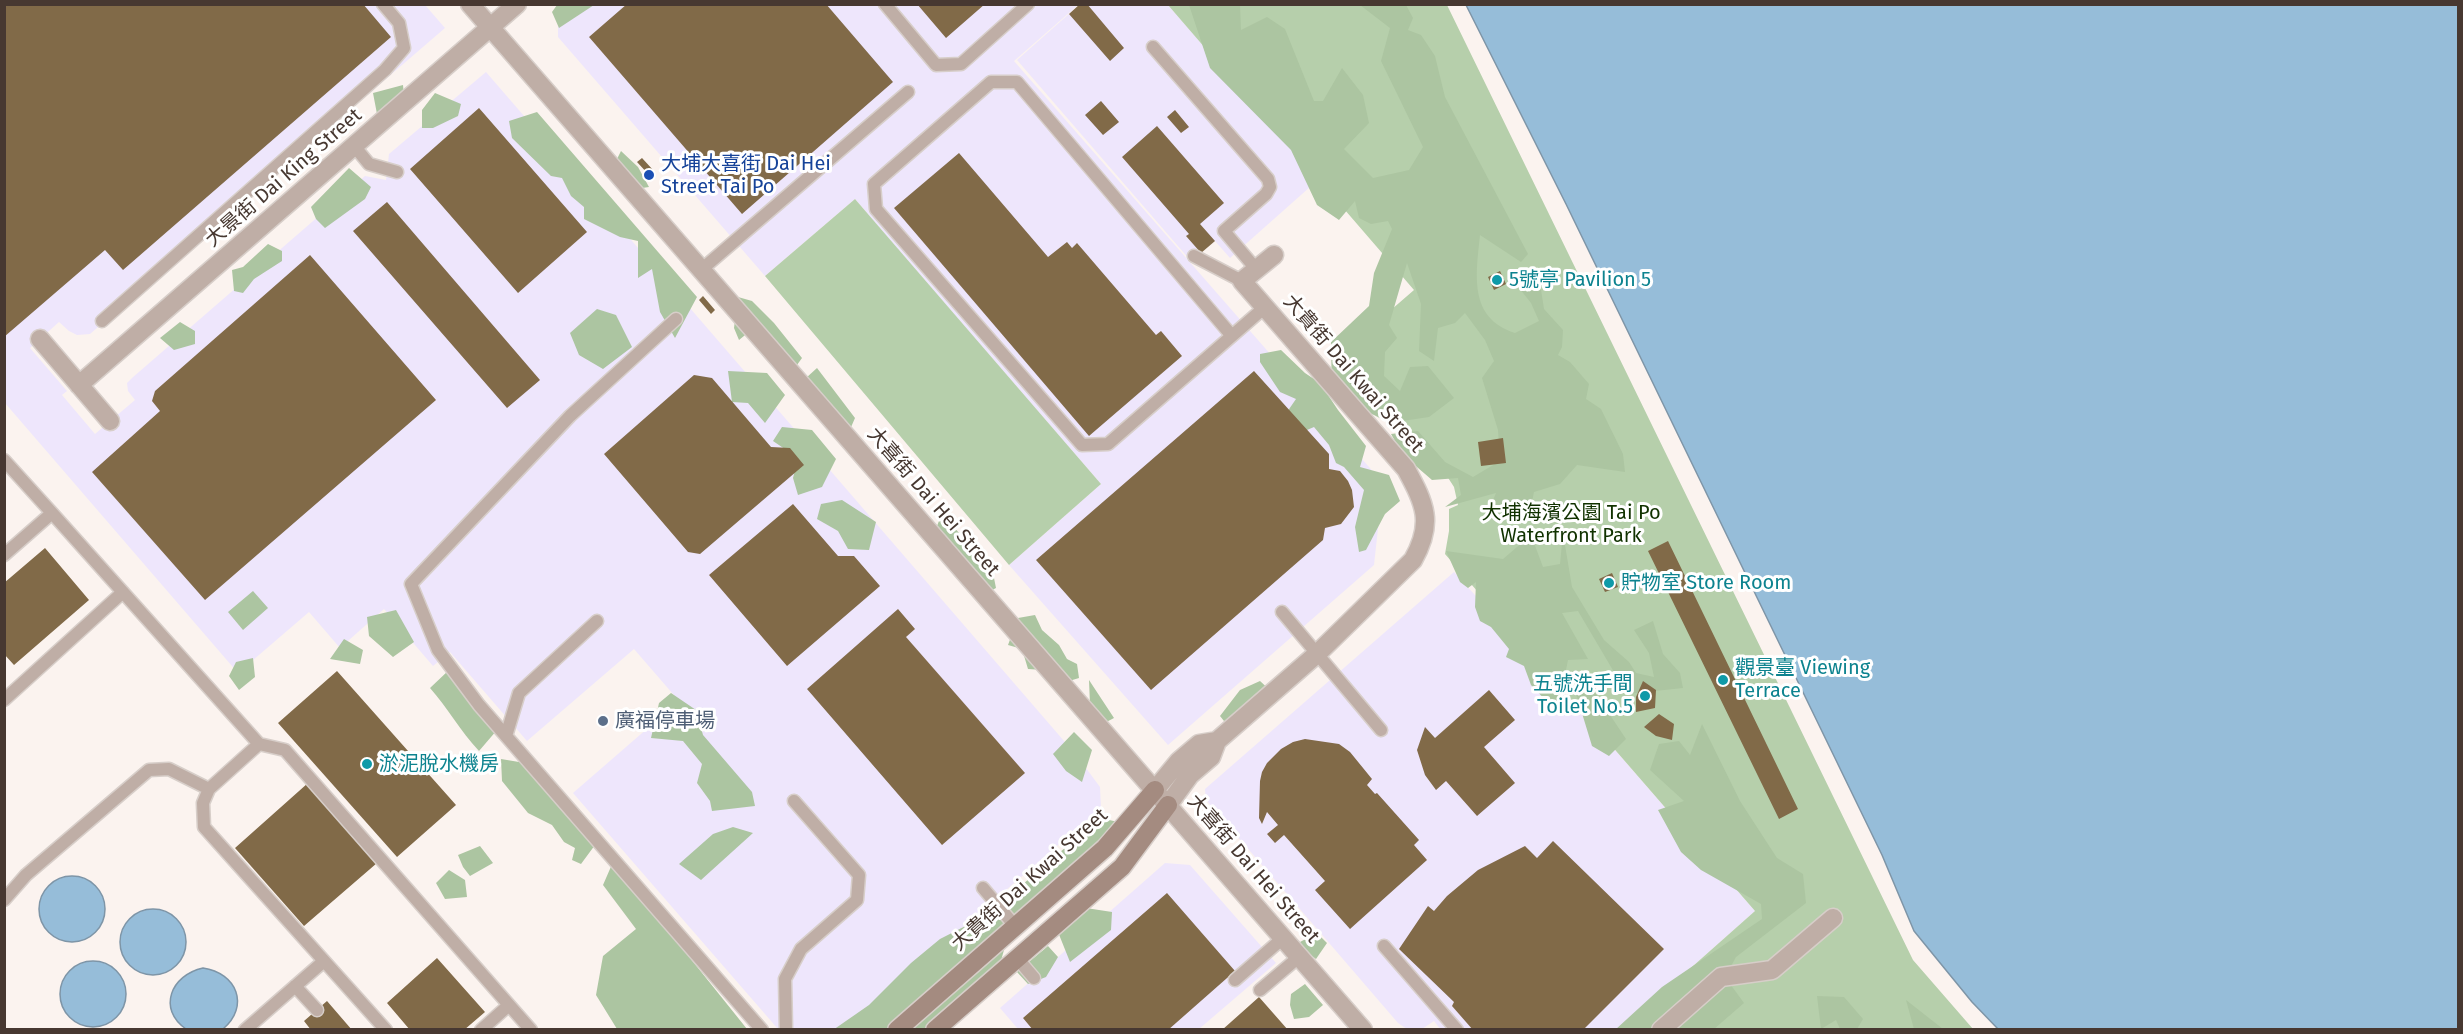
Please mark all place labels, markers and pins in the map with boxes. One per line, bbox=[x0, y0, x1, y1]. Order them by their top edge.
place label: 大埔大喜街 Dai Hei Street Tai Po bbox=[661, 152, 831, 199]
marker: 大埔大喜街 Dai Hei Street Tai Po bbox=[642, 168, 656, 182]
place label: 5號亭 Pavilion 5 bbox=[1509, 268, 1651, 292]
marker: 5號亭 Pavilion 5 bbox=[1490, 273, 1504, 287]
place label: 貯物室 Store Room bbox=[1621, 571, 1791, 595]
marker: 貯物室 Store Room bbox=[1602, 576, 1616, 590]
place label: 觀景臺 Viewing Terrace bbox=[1735, 656, 1870, 703]
place label: 五號洗手間 Toilet No.5 bbox=[1533, 672, 1633, 719]
marker: 觀景臺 Viewing Terrace bbox=[1716, 673, 1730, 687]
marker: 五號洗手間 Toilet No.5 bbox=[1638, 689, 1652, 703]
place label: 廣福停車場 bbox=[615, 709, 715, 733]
marker: 廣福停車場 bbox=[596, 714, 610, 728]
place label: 淤泥脫水機房 bbox=[379, 752, 499, 776]
marker: 淤泥脫水機房 bbox=[360, 757, 374, 771]

